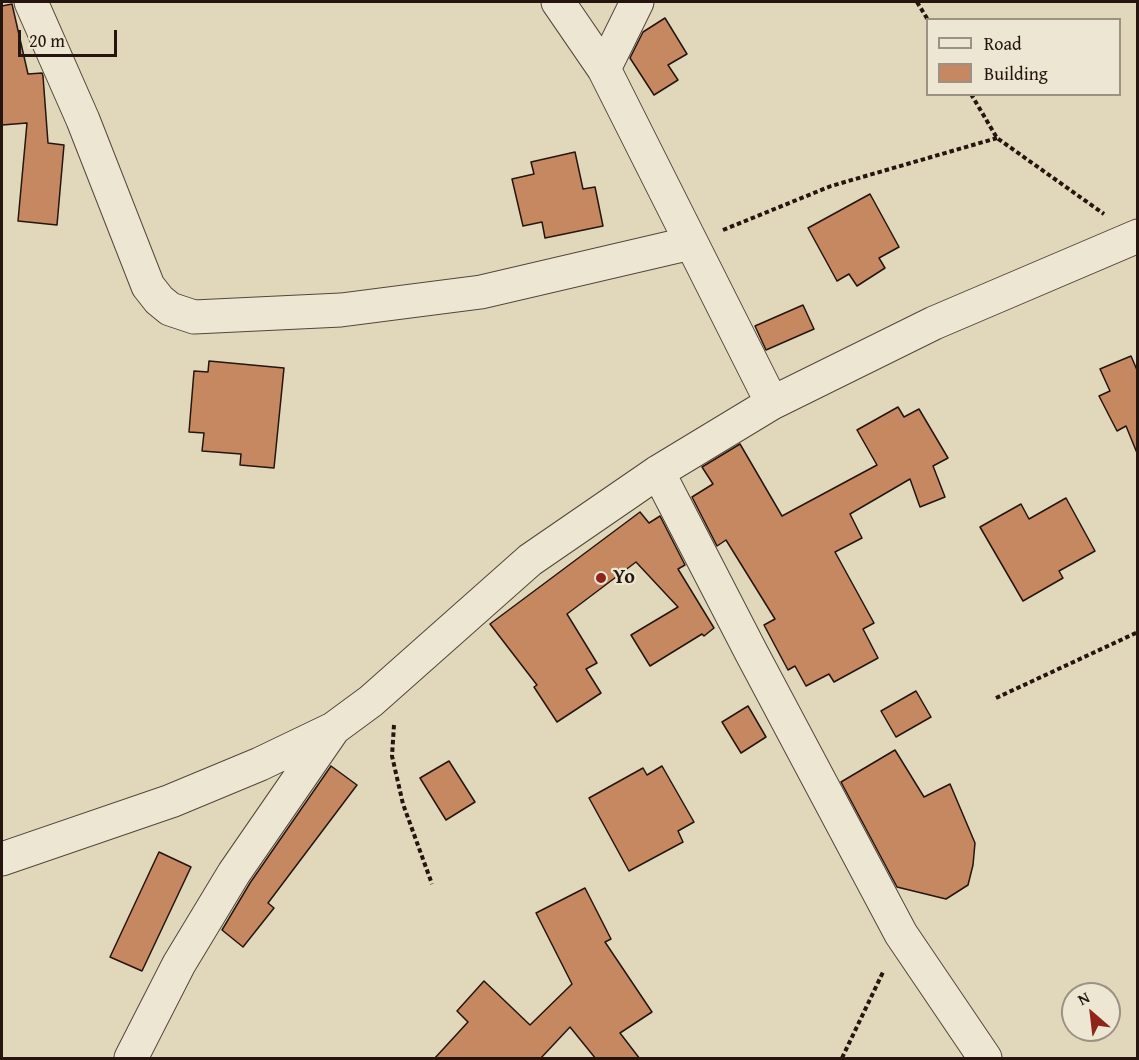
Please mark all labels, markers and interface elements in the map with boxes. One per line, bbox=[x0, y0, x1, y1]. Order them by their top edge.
scale bar bbox=[21, 18, 120, 56]
legend bbox=[926, 18, 1121, 96]
text: 20 m bbox=[29, 27, 65, 54]
text: Road bbox=[984, 30, 1022, 57]
text: Building bbox=[984, 60, 1048, 87]
place label: Yo bbox=[613, 566, 635, 590]
marker: Yo bbox=[594, 571, 608, 585]
north arrow bbox=[1061, 982, 1121, 1042]
text: N bbox=[1073, 985, 1094, 1011]

